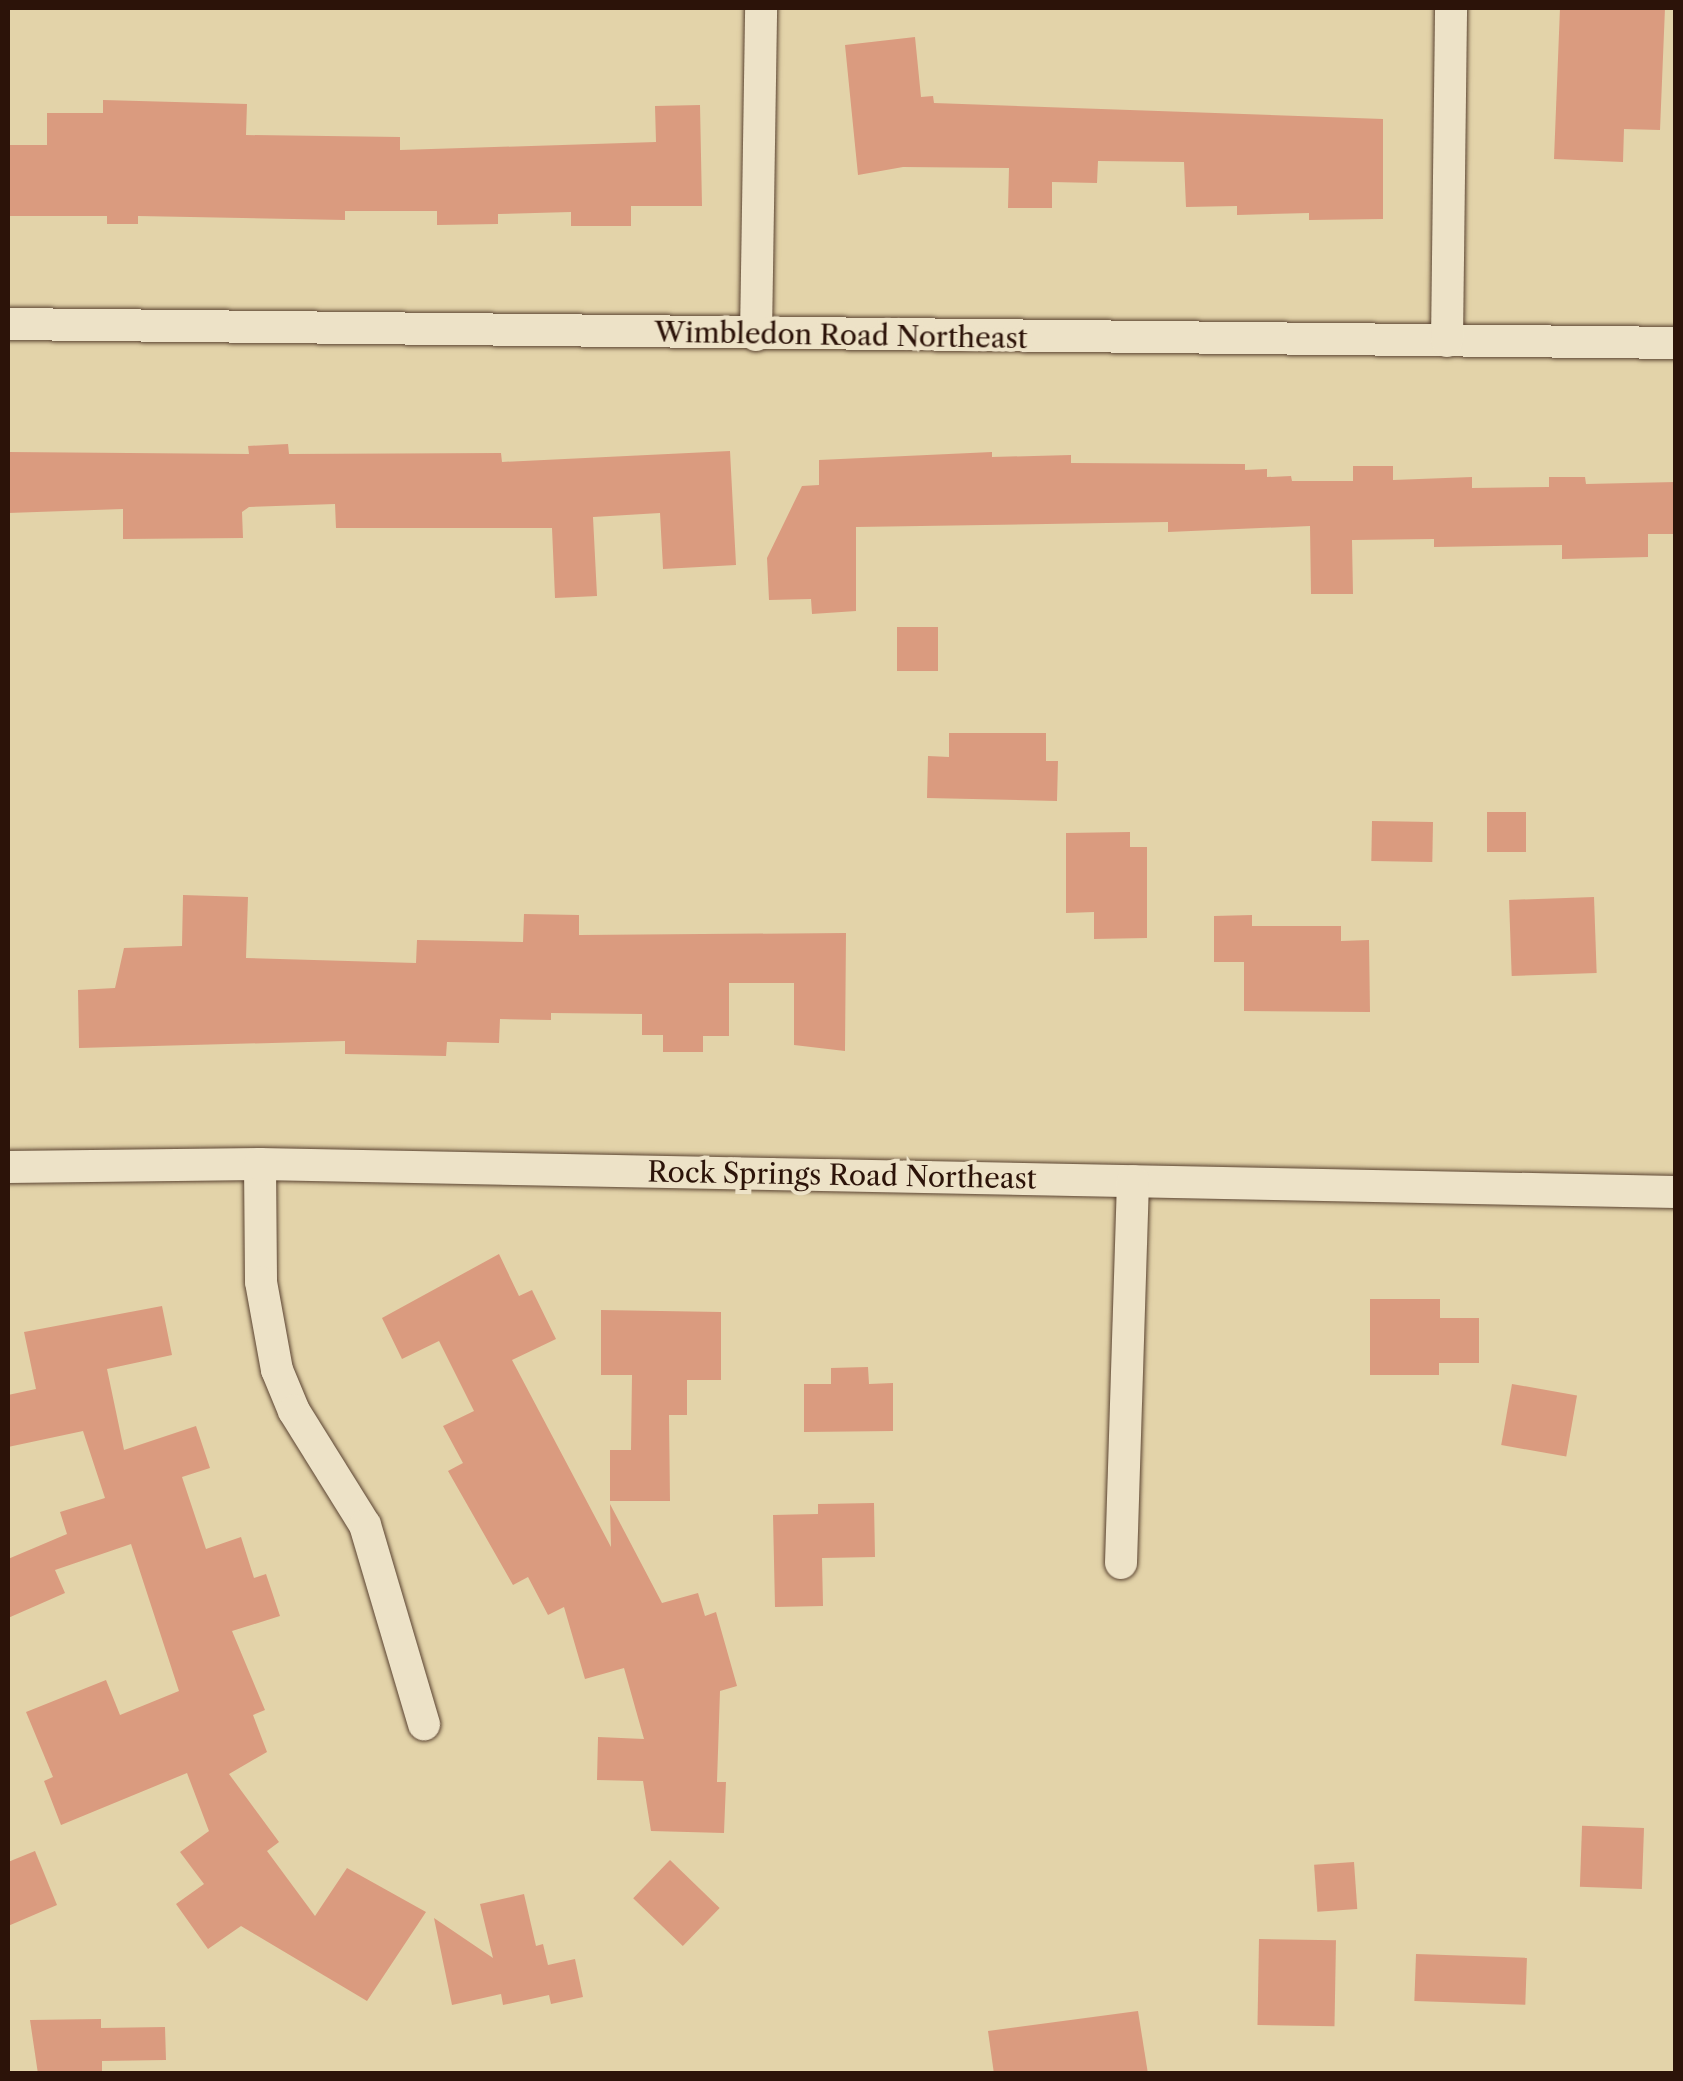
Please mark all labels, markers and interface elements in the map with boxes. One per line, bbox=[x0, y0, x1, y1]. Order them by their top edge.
street label: Wimbledon Road Northeast bbox=[654, 315, 1028, 355]
street label: Rock Springs Road Northeast bbox=[647, 1155, 1037, 1195]

